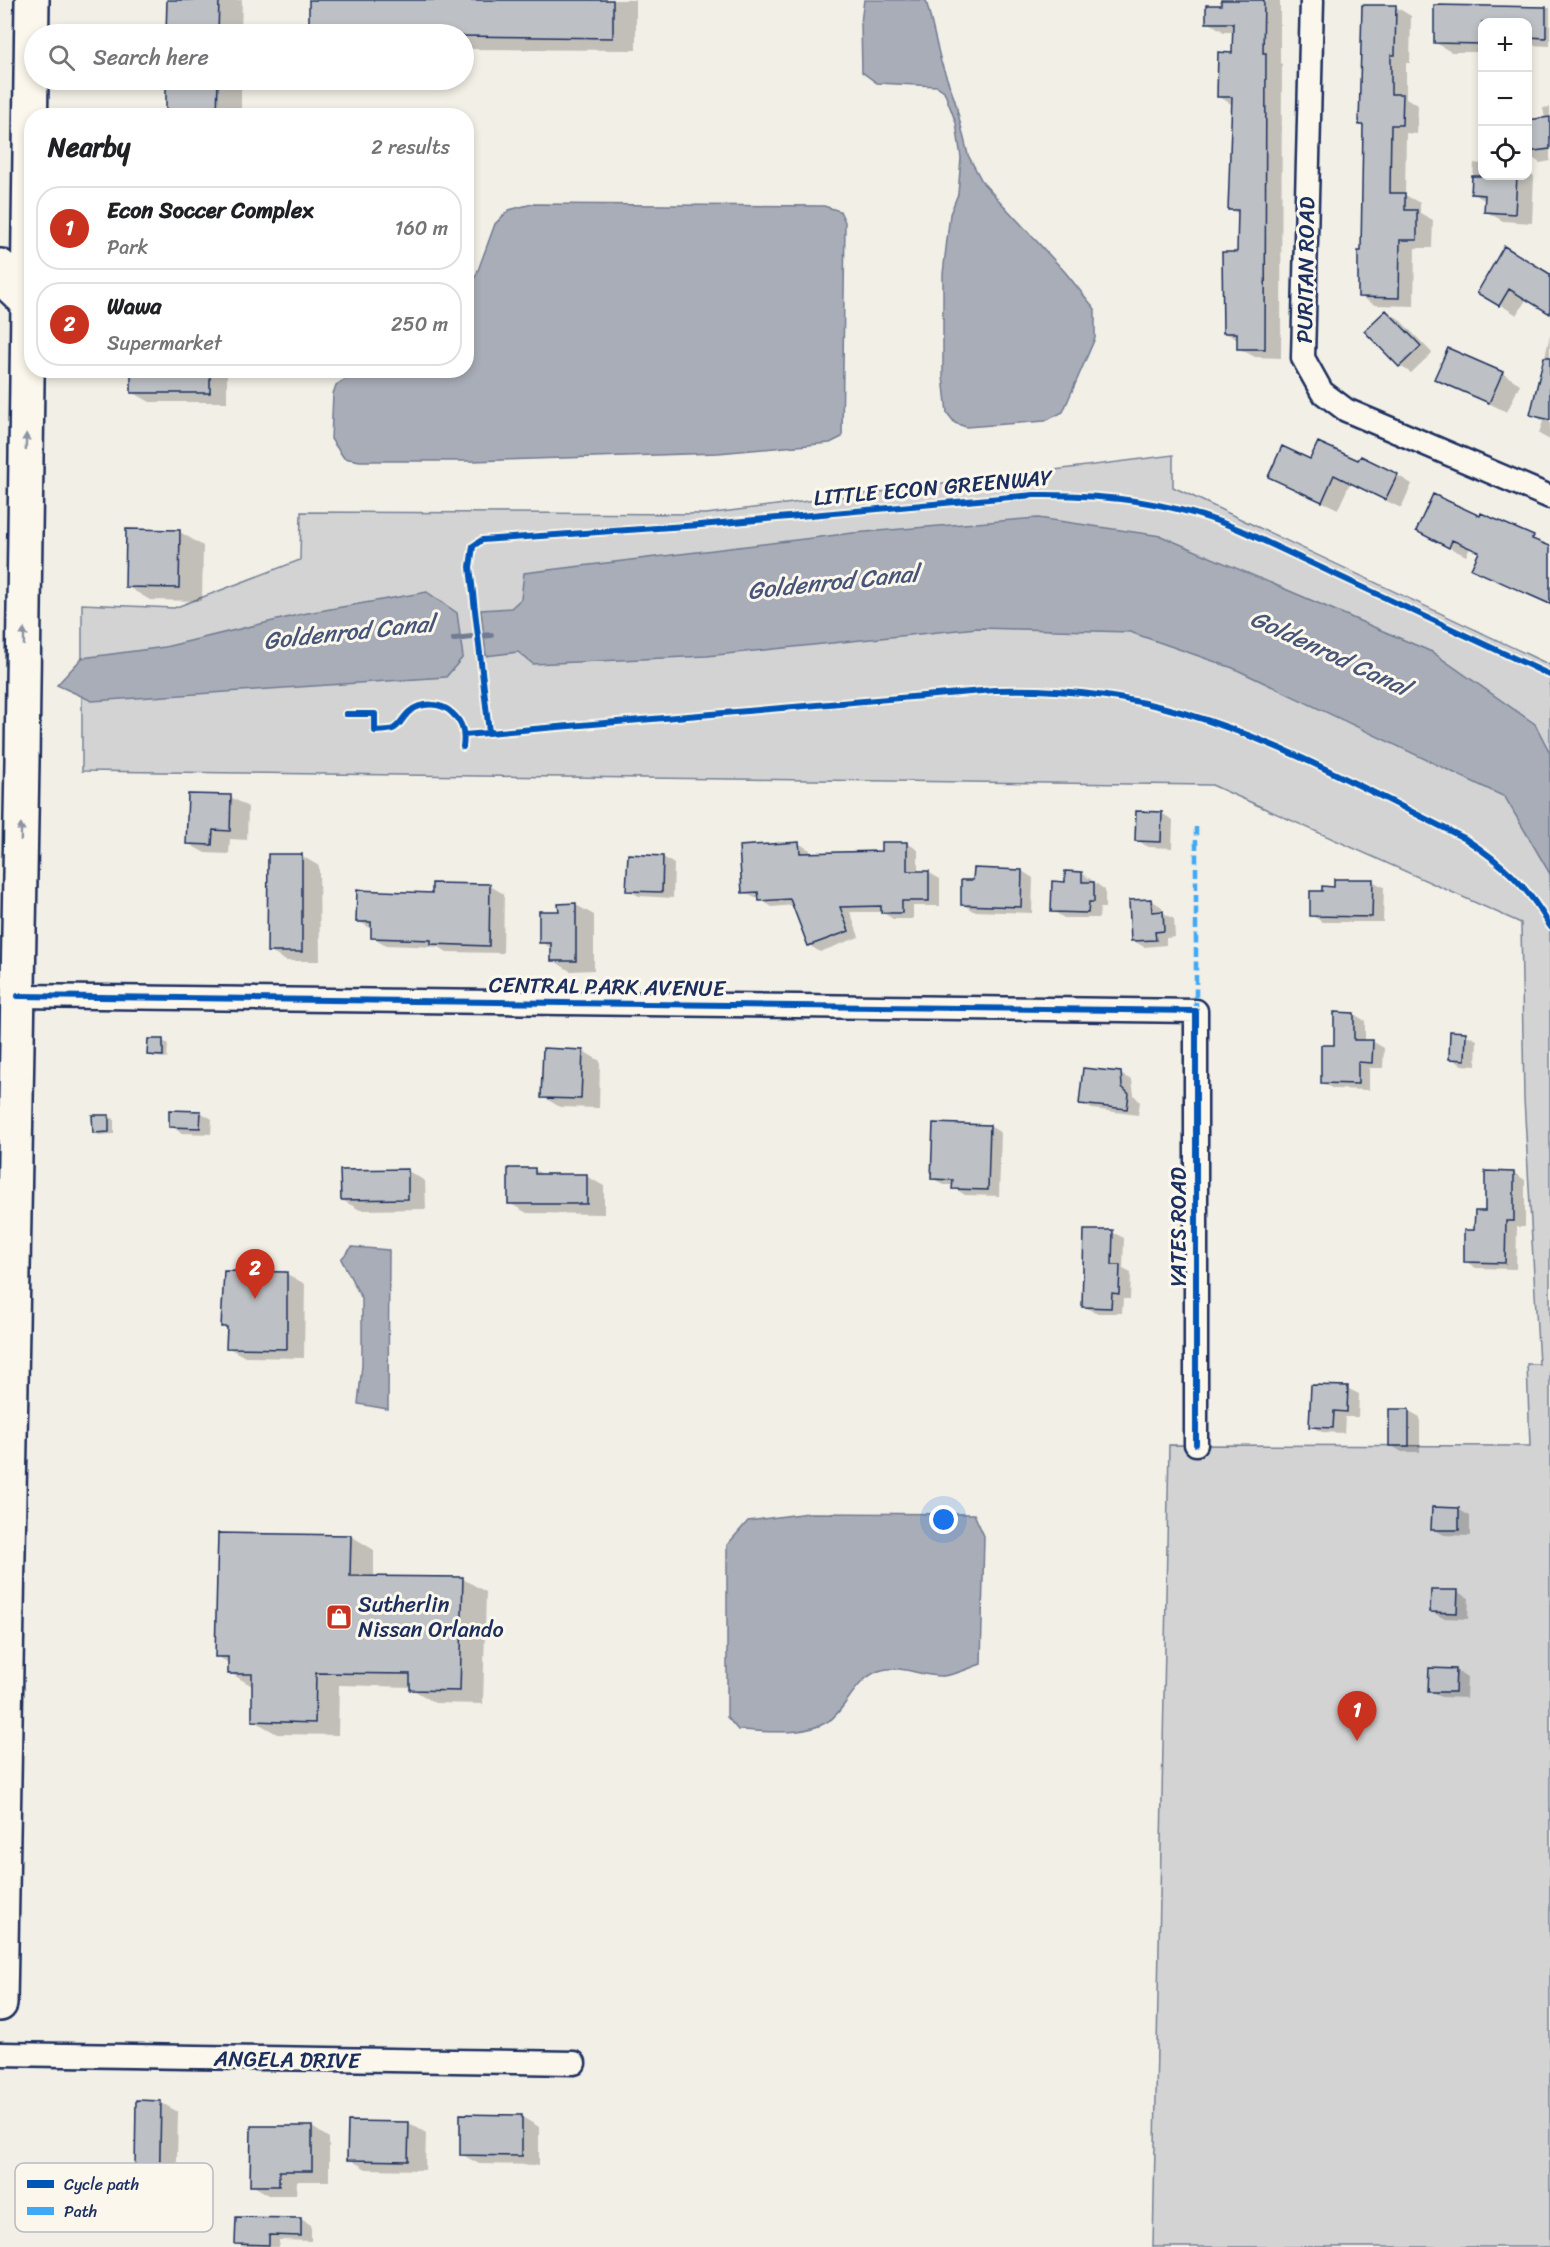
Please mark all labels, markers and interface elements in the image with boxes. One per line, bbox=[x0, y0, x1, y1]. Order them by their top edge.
map controls bbox=[1478, 18, 1532, 180]
button: + bbox=[1478, 18, 1532, 72]
search box bbox=[24, 24, 474, 90]
text: Search here bbox=[93, 38, 209, 77]
icon: search bbox=[45, 41, 78, 74]
button: − bbox=[1478, 72, 1532, 126]
text: Nearby bbox=[48, 124, 130, 170]
button: locate bbox=[1478, 126, 1532, 180]
text: 2 results bbox=[371, 130, 450, 165]
text: Econ Soccer Complex bbox=[107, 191, 313, 230]
street label: PURITAN ROAD bbox=[1285, 196, 1326, 344]
text: 1 bbox=[65, 211, 74, 246]
text: 160 m bbox=[395, 211, 448, 246]
text: Park bbox=[107, 230, 148, 265]
text: Wawa bbox=[107, 287, 161, 326]
text: 2 bbox=[64, 307, 75, 342]
text: 250 m bbox=[391, 307, 448, 342]
text: Supermarket bbox=[107, 326, 222, 361]
one-way arrow bbox=[22, 433, 31, 452]
street label: LITTLE ECON GREENWAY bbox=[812, 458, 1055, 517]
water label: Goldenrod Canal bbox=[745, 552, 926, 612]
water label: Goldenrod Canal bbox=[1243, 598, 1421, 710]
water label: Goldenrod Canal bbox=[261, 602, 442, 662]
one-way arrow bbox=[19, 628, 28, 647]
one-way arrow bbox=[16, 823, 26, 842]
street label: CENTRAL PARK AVENUE bbox=[489, 965, 727, 1008]
street label: YATES ROAD bbox=[1159, 1167, 1198, 1287]
pin: 2 bbox=[236, 1250, 274, 1299]
your location bbox=[929, 1505, 958, 1534]
place label: Sutherlin Nissan Orlando bbox=[358, 1585, 504, 1649]
shop icon: Sutherlin Nissan Orlando bbox=[324, 1602, 354, 1632]
pin: 1 bbox=[1338, 1692, 1376, 1741]
street label: ANGELA DRIVE bbox=[213, 2039, 362, 2080]
legend bbox=[15, 2163, 213, 2232]
text: Cycle path bbox=[64, 2170, 139, 2199]
text: Path bbox=[64, 2197, 97, 2226]

